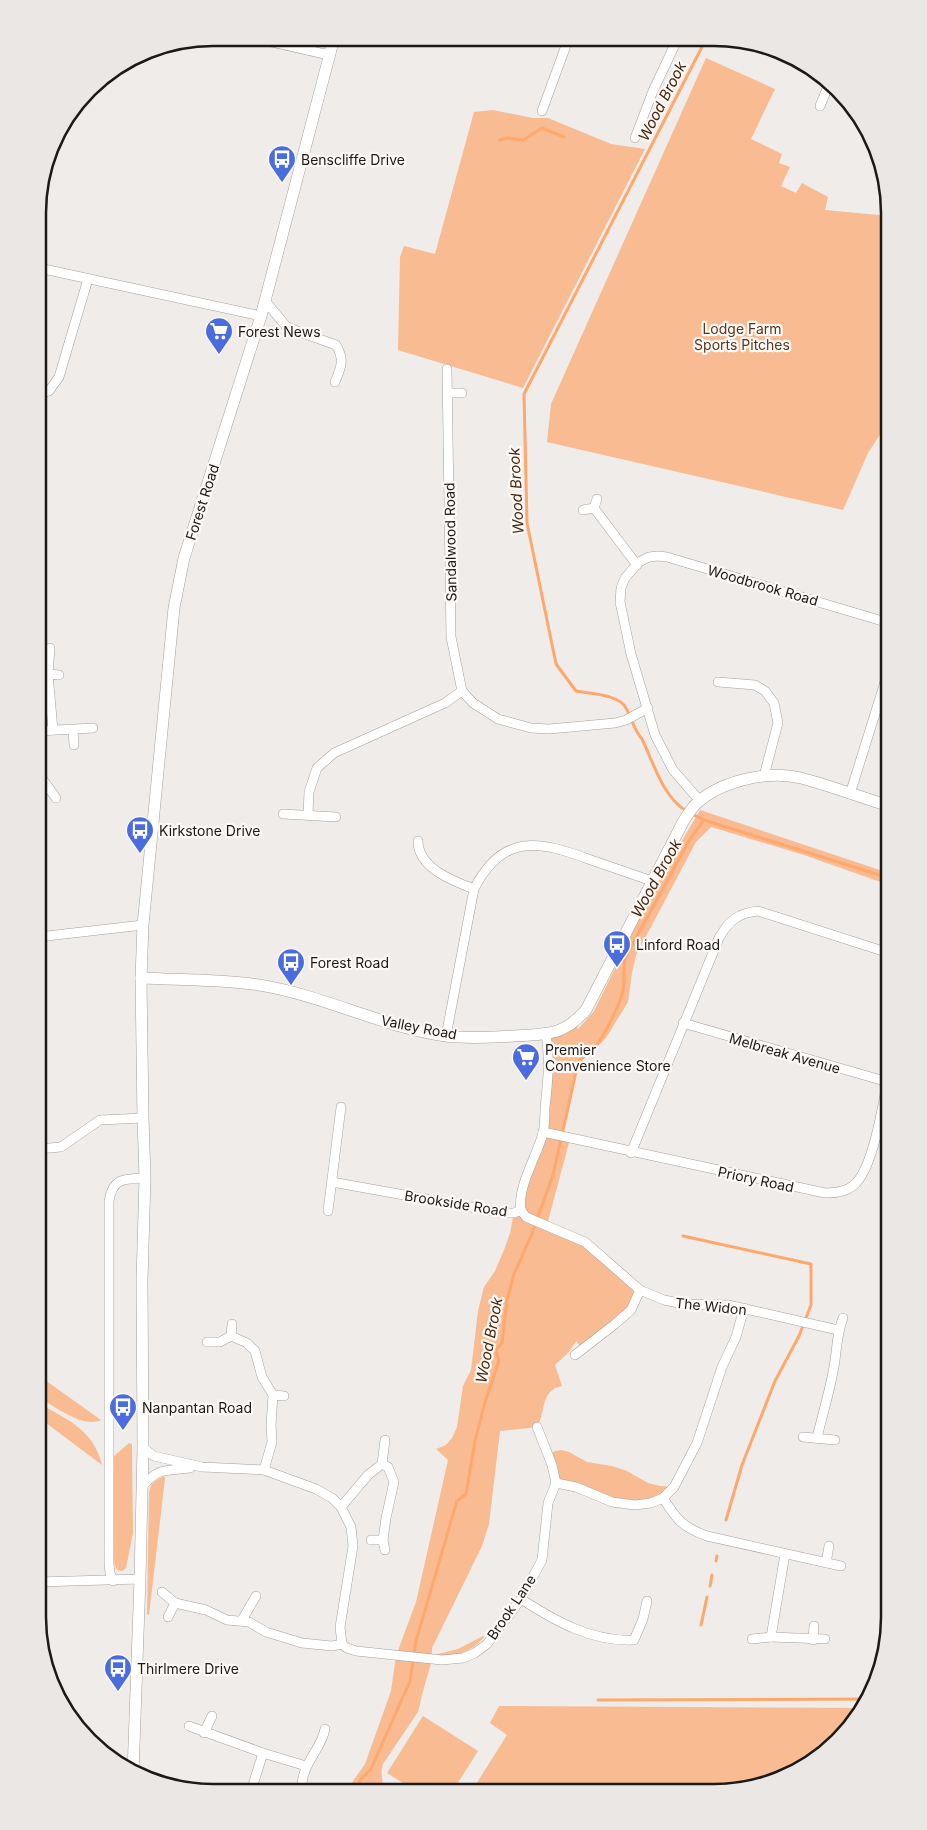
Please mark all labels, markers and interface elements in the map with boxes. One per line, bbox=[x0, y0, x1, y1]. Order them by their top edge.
water label: Wood Brook bbox=[634, 57, 691, 144]
bus stop icon: Benscliffe Drive bbox=[267, 144, 297, 183]
place label: Benscliffe Drive bbox=[301, 151, 405, 168]
supermarket icon: Forest News bbox=[204, 316, 234, 355]
park label: Lodge Farm Sports Pitches bbox=[694, 320, 790, 353]
place label: Forest News bbox=[238, 323, 321, 340]
water label: Wood Brook bbox=[504, 446, 528, 535]
street label: Forest Road bbox=[182, 462, 222, 542]
street label: Sandalwood Road bbox=[440, 482, 460, 602]
street label: Woodbrook Road bbox=[706, 561, 820, 609]
bus stop icon: Kirkstone Drive bbox=[125, 815, 155, 854]
place label: Kirkstone Drive bbox=[159, 822, 261, 839]
water label: Wood Brook bbox=[627, 835, 686, 921]
bus stop icon: Linford Road bbox=[602, 929, 632, 968]
place label: Linford Road bbox=[636, 936, 720, 953]
bus stop icon: Forest Road bbox=[276, 947, 306, 986]
place label: Forest Road bbox=[310, 954, 389, 971]
street label: Valley Road bbox=[380, 1011, 458, 1043]
street label: Melbreak Avenue bbox=[727, 1029, 843, 1077]
place label: Premier Convenience Store bbox=[545, 1041, 671, 1074]
supermarket icon: Premier Convenience Store bbox=[511, 1042, 541, 1081]
street label: Priory Road bbox=[716, 1163, 796, 1195]
street label: Brookside Road bbox=[403, 1186, 509, 1220]
street label: The Widon bbox=[674, 1294, 748, 1318]
water label: Wood Brook bbox=[471, 1295, 507, 1384]
bus stop icon: Nanpantan Road bbox=[108, 1392, 138, 1431]
place label: Nanpantan Road bbox=[142, 1399, 252, 1416]
street label: Brook Lane bbox=[483, 1571, 539, 1643]
bus stop icon: Thirlmere Drive bbox=[103, 1653, 133, 1692]
place label: Thirlmere Drive bbox=[137, 1660, 239, 1677]

